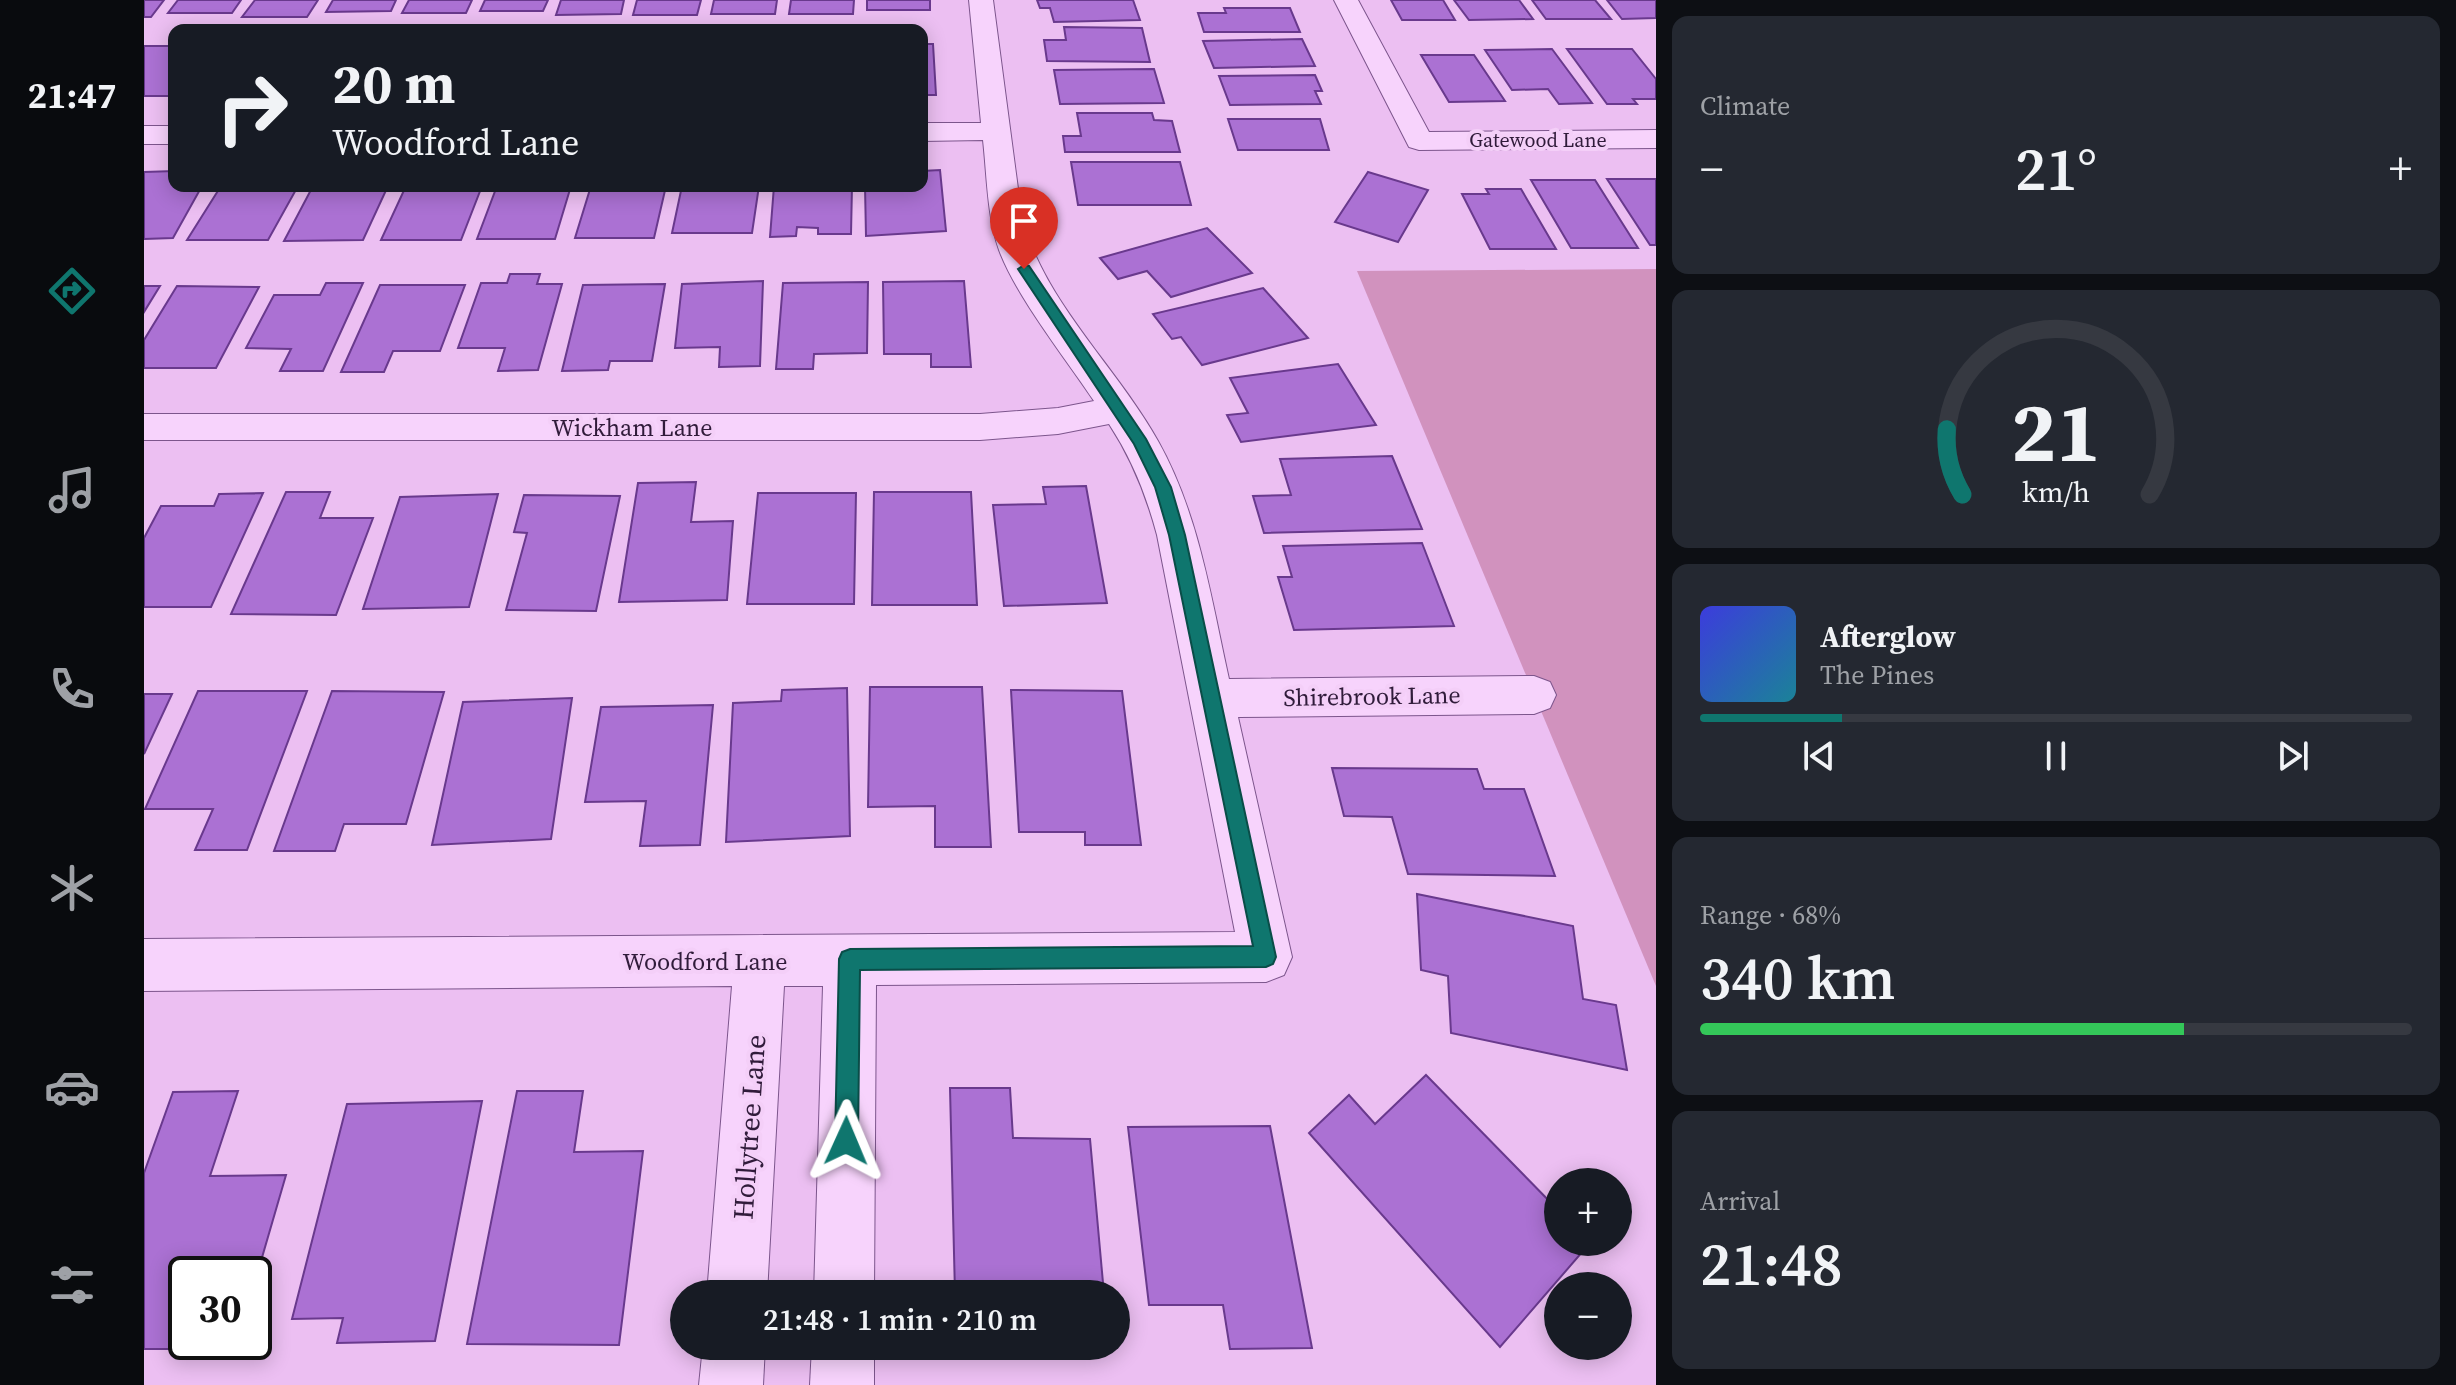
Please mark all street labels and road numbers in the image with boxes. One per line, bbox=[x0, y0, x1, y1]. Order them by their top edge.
street label: Gatewood Lane bbox=[1469, 126, 1607, 154]
street label: Wickham Lane bbox=[551, 411, 713, 444]
street label: Shirebrook Lane bbox=[1283, 678, 1461, 714]
street label: Woodford Lane bbox=[623, 945, 787, 978]
street label: Hollytree Lane bbox=[724, 1033, 774, 1221]

